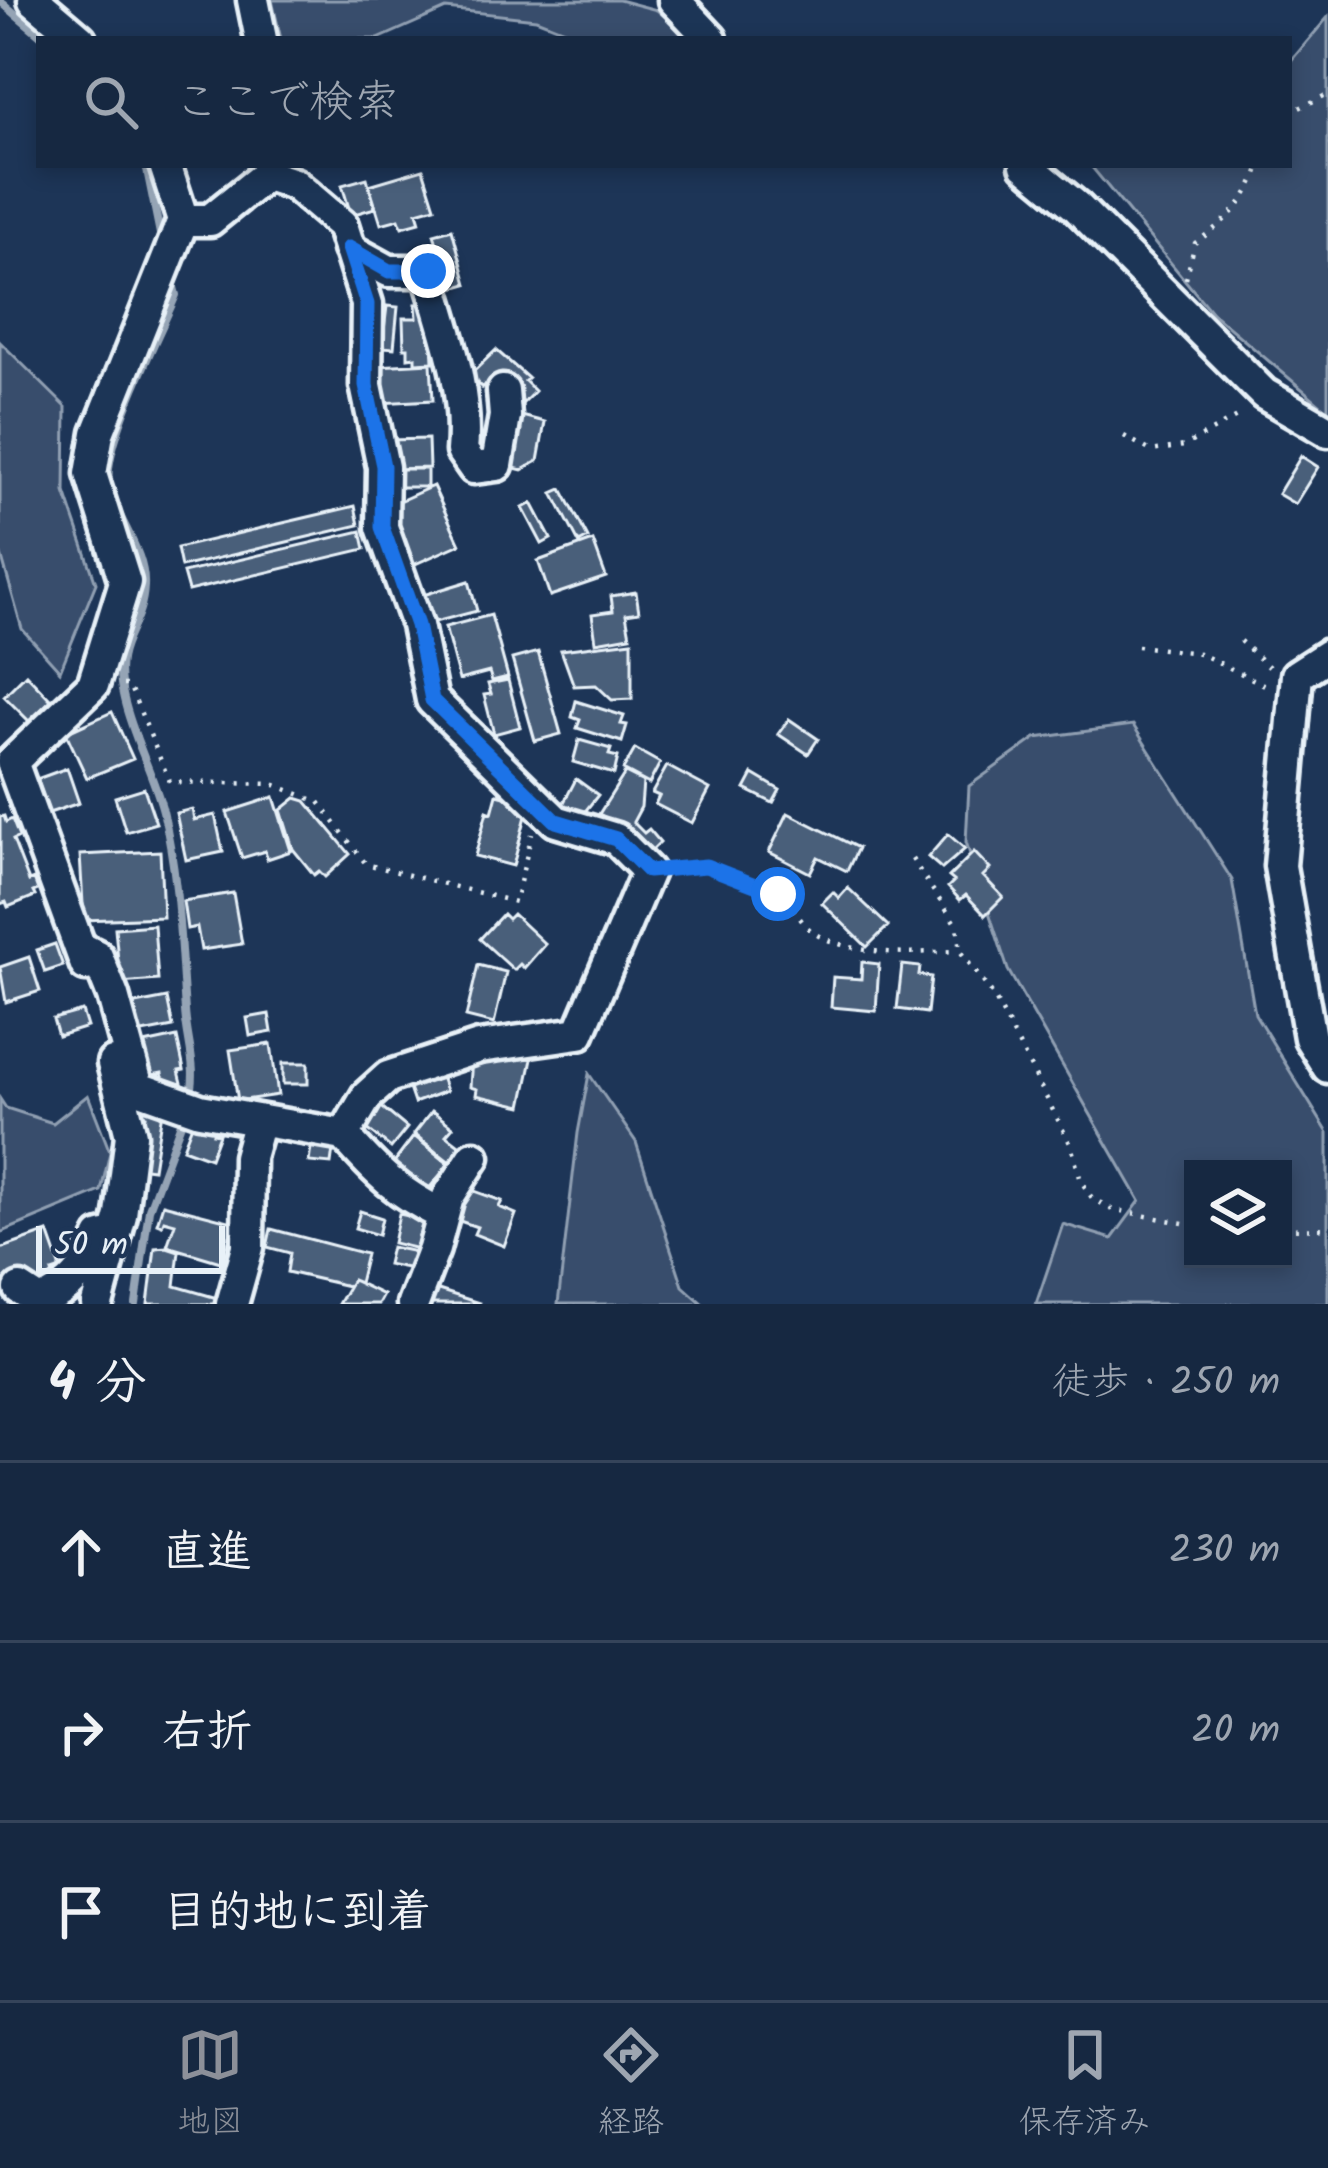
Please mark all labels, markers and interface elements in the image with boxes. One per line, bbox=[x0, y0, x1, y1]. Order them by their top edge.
search box bbox=[36, 36, 1292, 168]
text: ここで検索 bbox=[174, 68, 399, 140]
icon: search bbox=[78, 69, 144, 135]
route end bbox=[401, 244, 455, 298]
route start bbox=[751, 867, 805, 921]
map controls bbox=[1184, 1160, 1292, 1268]
button: layers bbox=[1184, 1160, 1292, 1268]
scale bar bbox=[36, 1220, 225, 1273]
text: 50 m bbox=[54, 1220, 128, 1273]
text: 4 分 bbox=[48, 1344, 146, 1425]
text: 徒歩 · 250 m bbox=[1052, 1353, 1280, 1415]
text: 直進 bbox=[162, 1518, 252, 1590]
icon: ahead bbox=[48, 1519, 114, 1585]
text: 230 m bbox=[1169, 1521, 1280, 1583]
text: 右折 bbox=[162, 1698, 252, 1770]
icon: right bbox=[48, 1699, 114, 1765]
text: 20 m bbox=[1191, 1701, 1280, 1763]
text: 目的地に到着 bbox=[162, 1878, 432, 1950]
icon: arrive bbox=[48, 1879, 114, 1945]
tab: 地図 bbox=[177, 2022, 243, 2150]
tab: 経路 bbox=[598, 2022, 664, 2150]
tab: 保存済み bbox=[1019, 2022, 1151, 2150]

